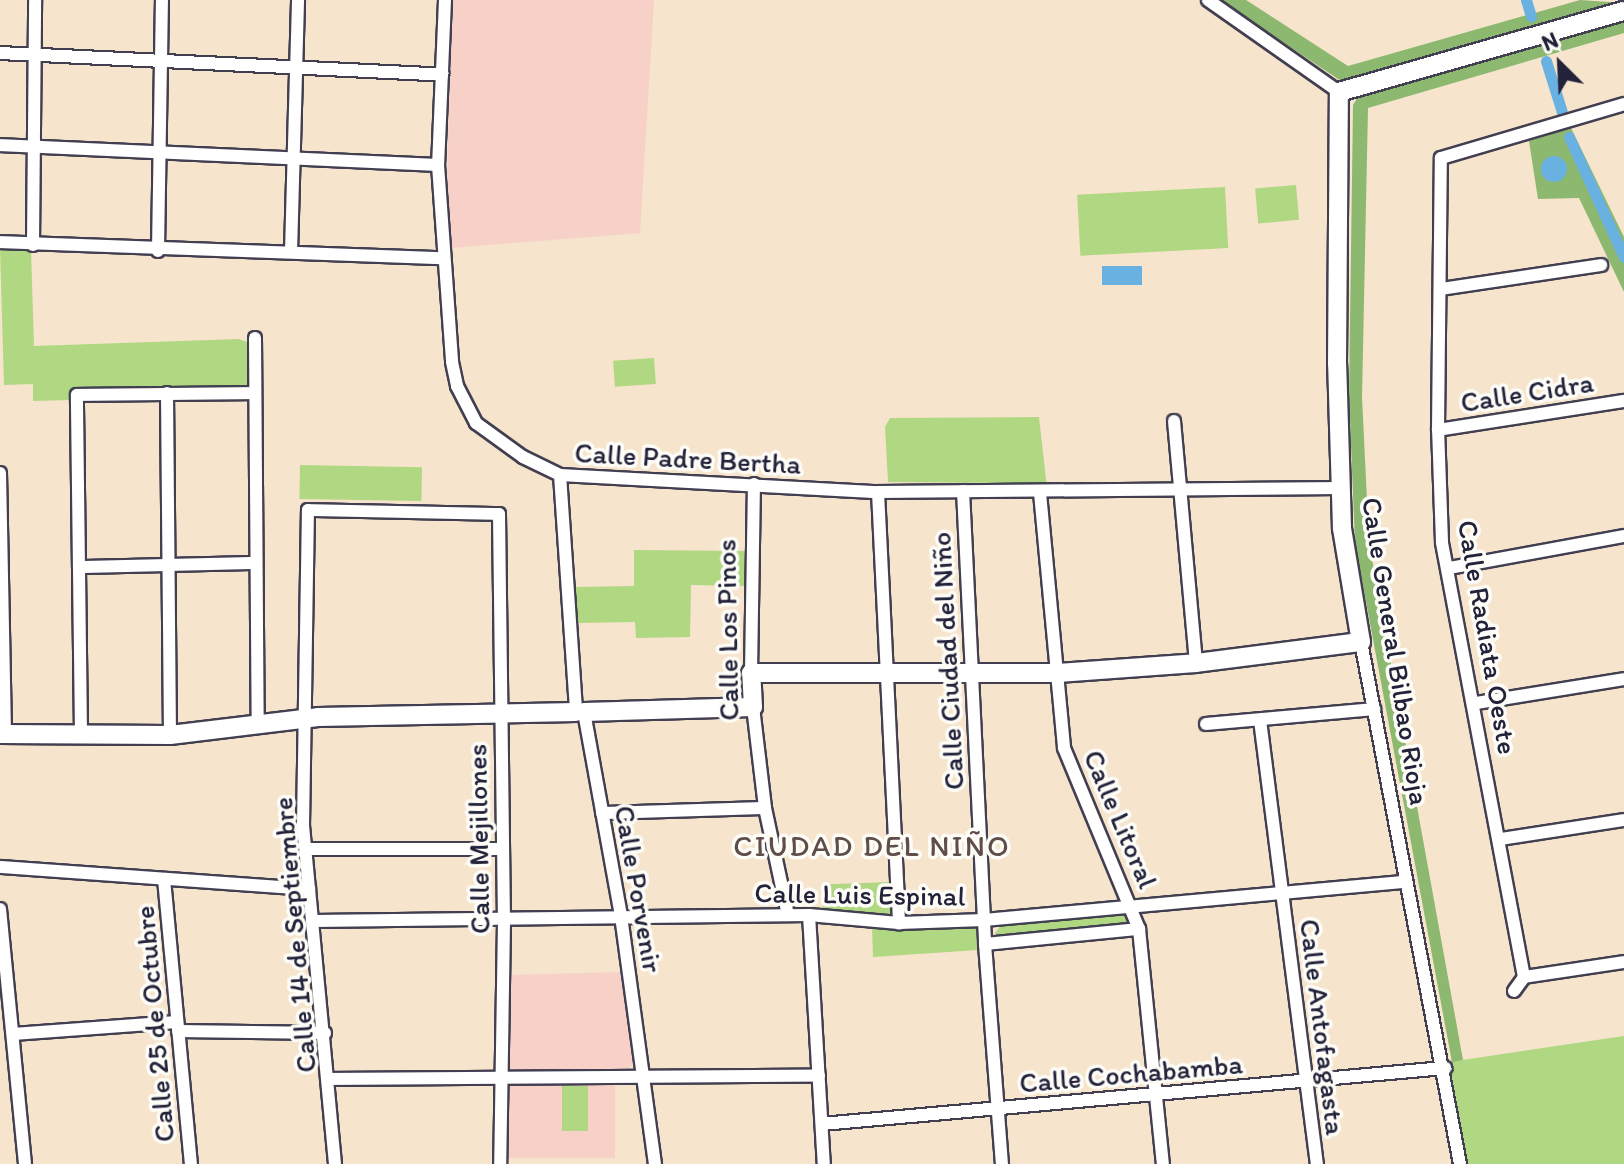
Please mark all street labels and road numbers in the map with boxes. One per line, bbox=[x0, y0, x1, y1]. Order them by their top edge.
street label: Calle Cidra bbox=[1459, 365, 1595, 419]
street label: Calle Padre Bertha bbox=[575, 435, 801, 481]
street label: Calle General Bilbao Rioja bbox=[1355, 495, 1437, 807]
street label: Calle Radiata Oeste bbox=[1451, 517, 1525, 757]
street label: Calle Ciudad del Niño bbox=[923, 531, 971, 791]
street label: Calle Los Pinos bbox=[709, 539, 745, 721]
street label: Calle Mejillones bbox=[460, 744, 496, 934]
street label: Calle Litoral bbox=[1077, 745, 1165, 893]
street label: Calle 14 de Septiembre bbox=[265, 796, 323, 1074]
street label: Calle Porvenir bbox=[608, 803, 670, 975]
street label: Calle Luis Espinal bbox=[755, 875, 965, 913]
street label: Calle 25 de Octubre bbox=[127, 904, 181, 1144]
street label: Calle Antofagasta bbox=[1293, 917, 1353, 1137]
street label: Calle Cochabamba bbox=[1018, 1047, 1244, 1099]

